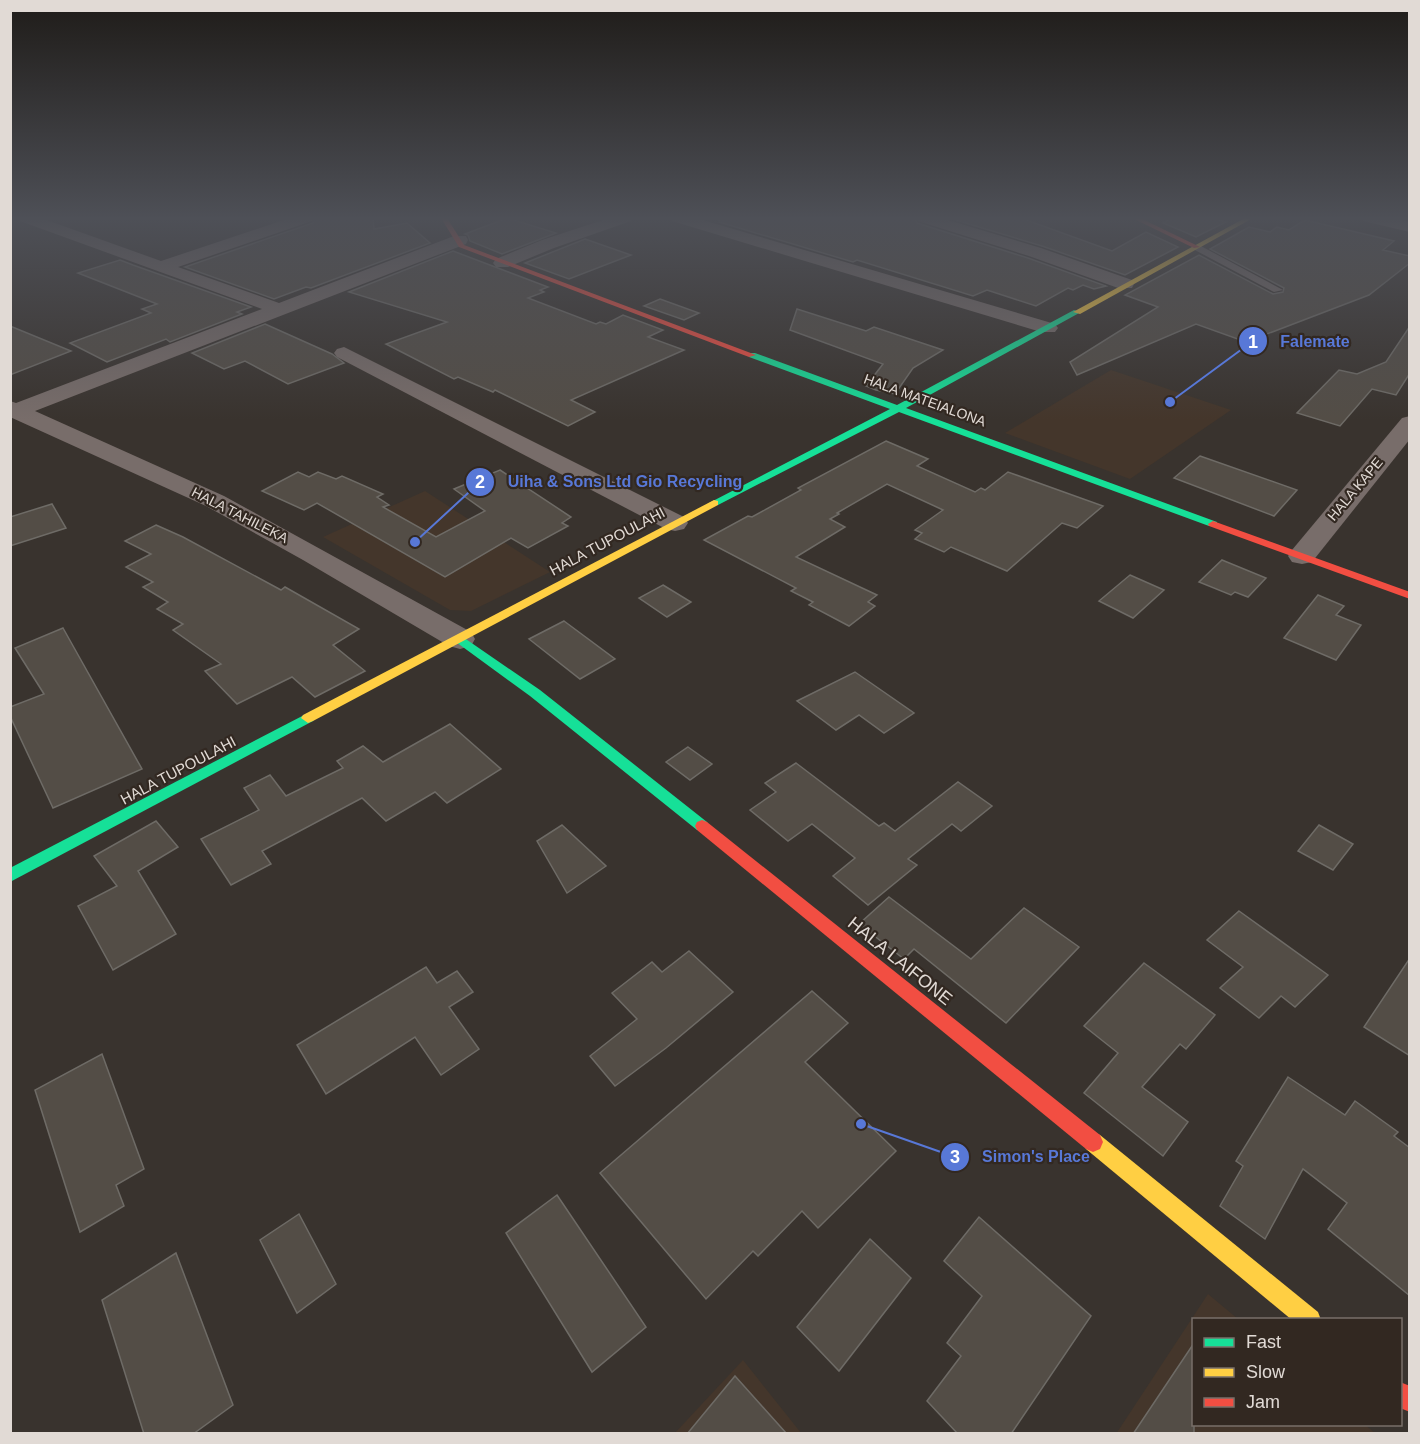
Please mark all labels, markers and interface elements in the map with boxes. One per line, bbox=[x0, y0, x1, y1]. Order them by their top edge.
callout: Falemate bbox=[1238, 324, 1362, 358]
text: 1 bbox=[1248, 332, 1258, 352]
text: Falemate bbox=[1280, 333, 1350, 350]
street label: HALA MATEIALONA bbox=[862, 370, 989, 430]
street label: HALA KAPE bbox=[1324, 454, 1386, 524]
callout: Uiha & Sons Ltd Gio Recycling bbox=[465, 465, 754, 499]
text: 2 bbox=[475, 472, 485, 492]
text: Uiha & Sons Ltd Gio Recycling bbox=[508, 473, 742, 490]
street label: HALA TAHILEKA bbox=[189, 484, 291, 547]
street label: HALA TUPOULAHI bbox=[546, 503, 668, 579]
street label: HALA TUPOULAHI bbox=[117, 732, 239, 808]
street label: HALA LAIFONE bbox=[844, 913, 956, 1009]
callout: Simon's Place bbox=[940, 1140, 1102, 1174]
text: 3 bbox=[950, 1147, 960, 1167]
text: Simon's Place bbox=[982, 1148, 1090, 1165]
legend bbox=[1192, 1318, 1402, 1426]
text: Fast bbox=[1246, 1332, 1281, 1352]
text: Slow bbox=[1246, 1362, 1286, 1382]
text: Jam bbox=[1246, 1392, 1280, 1412]

